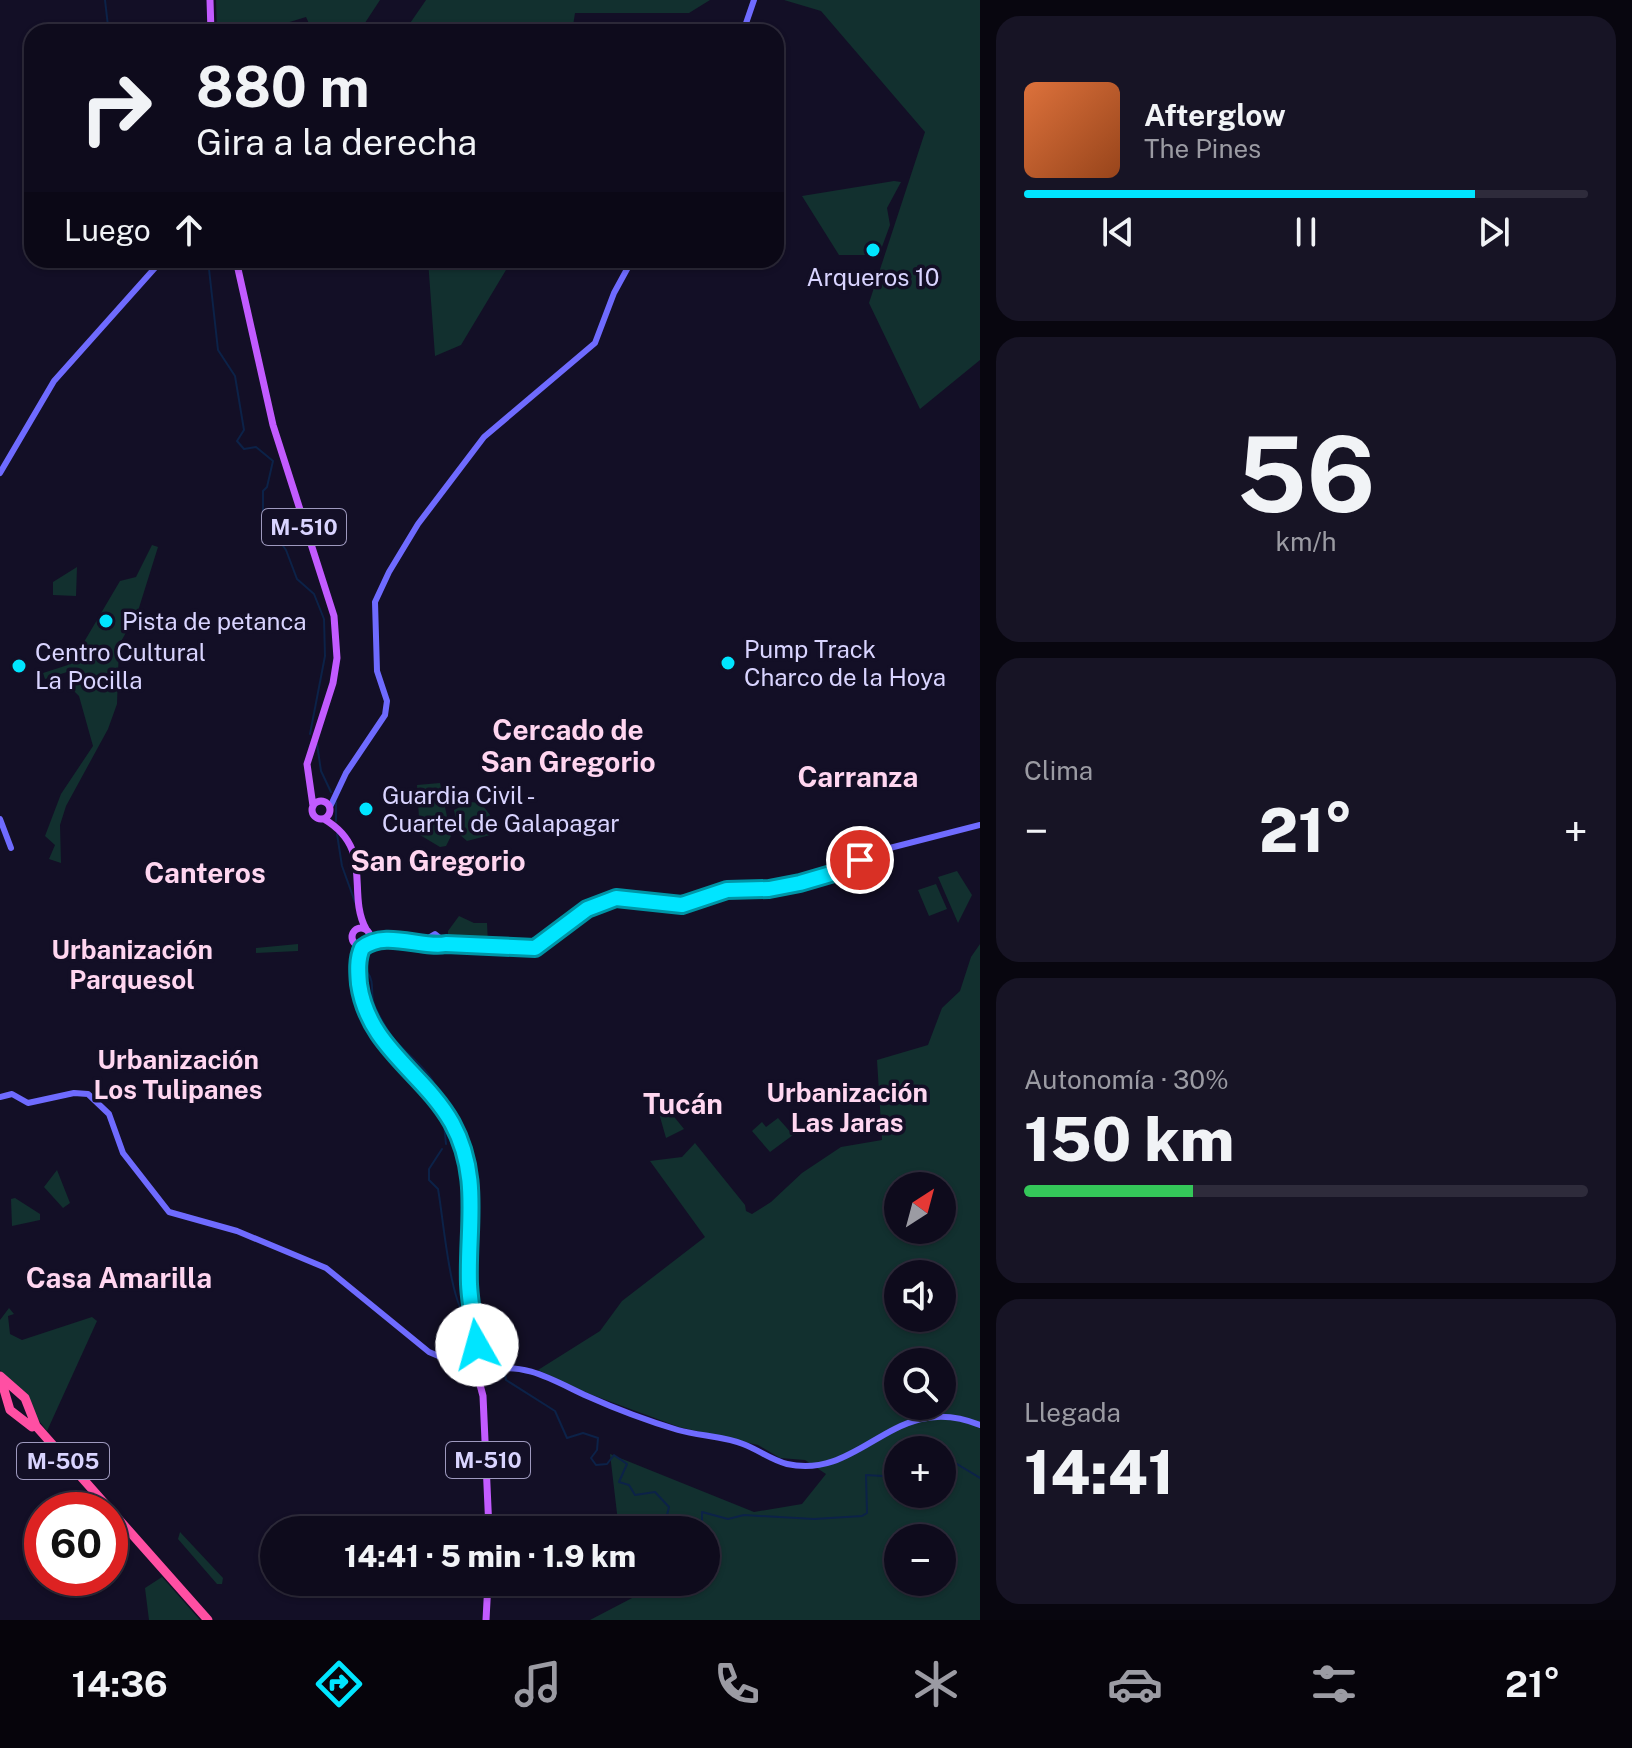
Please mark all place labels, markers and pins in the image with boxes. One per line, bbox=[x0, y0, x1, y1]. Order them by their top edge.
marker: Arqueros 10 bbox=[864, 241, 882, 259]
place label: Arqueros 10 bbox=[806, 263, 940, 291]
place label: Pista de petanca bbox=[122, 607, 307, 635]
marker: Pista de petanca bbox=[97, 612, 115, 630]
place label: Pump Track Charco de la Hoya bbox=[744, 635, 946, 691]
place label: Centro Cultural La Pocilla bbox=[35, 638, 206, 694]
marker: Pump Track Charco de la Hoya bbox=[719, 654, 737, 672]
marker: Centro Cultural La Pocilla bbox=[10, 657, 28, 675]
place label: Guardia Civil - Cuartel de Galapagar bbox=[382, 781, 620, 837]
marker: Guardia Civil - Cuartel de Galapagar bbox=[357, 800, 375, 818]
pin bbox=[826, 826, 894, 894]

